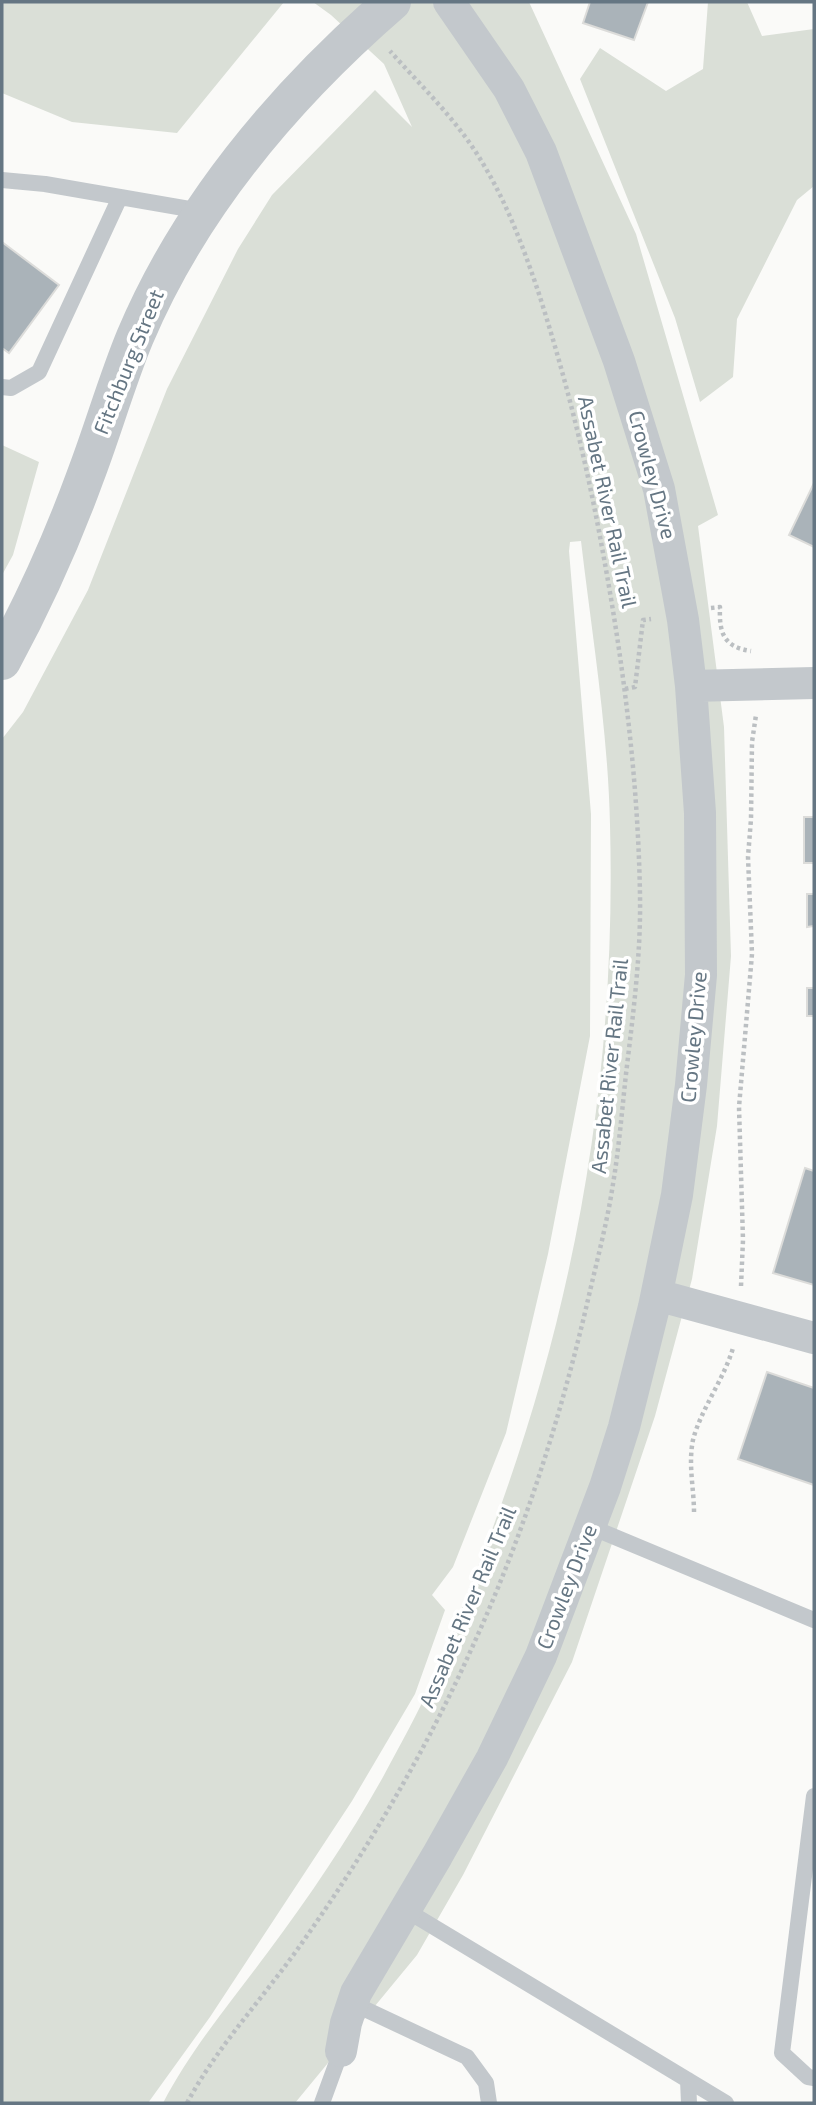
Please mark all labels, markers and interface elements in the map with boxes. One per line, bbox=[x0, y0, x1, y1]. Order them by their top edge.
street label: Fitchburg Street bbox=[87, 285, 168, 438]
street label: Assabet River Rail Trail bbox=[574, 393, 643, 611]
street label: Crowley Drive bbox=[624, 408, 683, 542]
street label: Assabet River Rail Trail bbox=[585, 956, 632, 1175]
street label: Crowley Drive bbox=[674, 970, 711, 1104]
street label: Assabet River Rail Trail bbox=[413, 1501, 521, 1711]
street label: Crowley Drive bbox=[530, 1520, 601, 1653]

